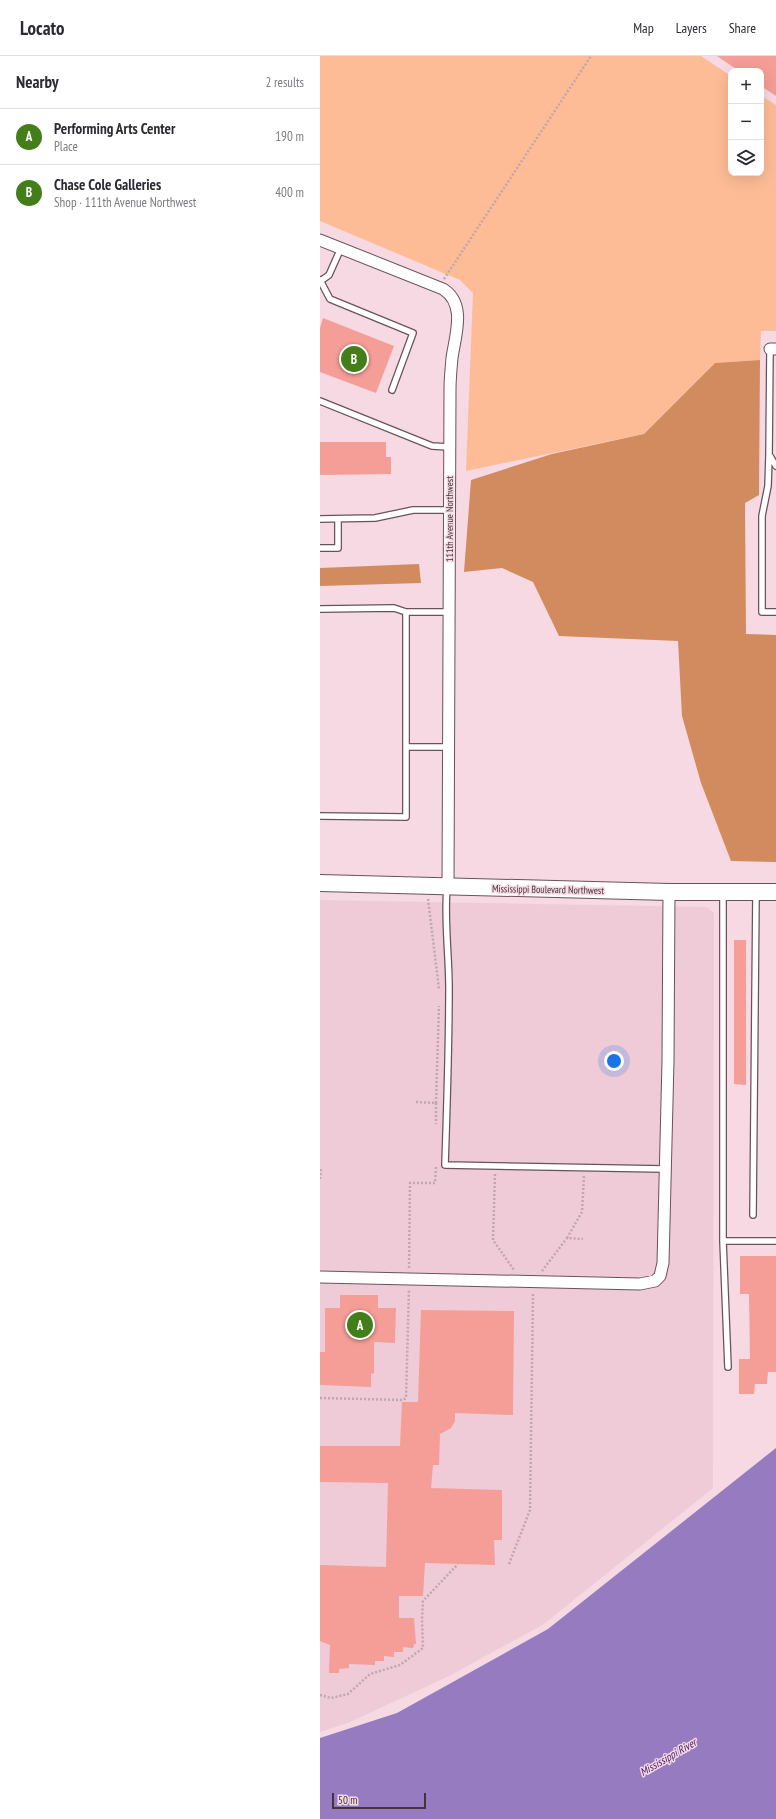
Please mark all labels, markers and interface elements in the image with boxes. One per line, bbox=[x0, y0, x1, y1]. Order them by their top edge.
text: Locato bbox=[20, 16, 65, 40]
text: Map bbox=[633, 19, 654, 37]
text: Layers bbox=[676, 19, 707, 37]
text: Share bbox=[729, 19, 756, 37]
map controls bbox=[728, 68, 764, 176]
button: + bbox=[728, 68, 764, 104]
text: Nearby bbox=[16, 71, 59, 93]
text: 2 results bbox=[265, 74, 304, 91]
button: − bbox=[728, 104, 764, 140]
text: Performing Arts Center bbox=[54, 119, 175, 138]
text: A bbox=[26, 128, 32, 145]
text: 190 m bbox=[275, 128, 304, 145]
text: Place bbox=[54, 138, 78, 155]
button: layers bbox=[728, 140, 764, 176]
text: Chase Cole Galleries bbox=[54, 175, 161, 194]
text: B bbox=[26, 184, 32, 201]
text: 400 m bbox=[275, 184, 304, 201]
text: Shop · 111th Avenue Northwest bbox=[54, 194, 196, 211]
pin: B bbox=[341, 344, 367, 374]
street label: 111th Avenue Northwest bbox=[443, 476, 456, 562]
street label: Mississippi Boulevard Northwest bbox=[492, 882, 604, 897]
your location bbox=[604, 1051, 624, 1071]
pin: A bbox=[347, 1310, 373, 1340]
water label: Mississippi River bbox=[637, 1734, 700, 1779]
scale bar bbox=[332, 1791, 426, 1810]
text: 50 m bbox=[338, 1793, 357, 1807]

